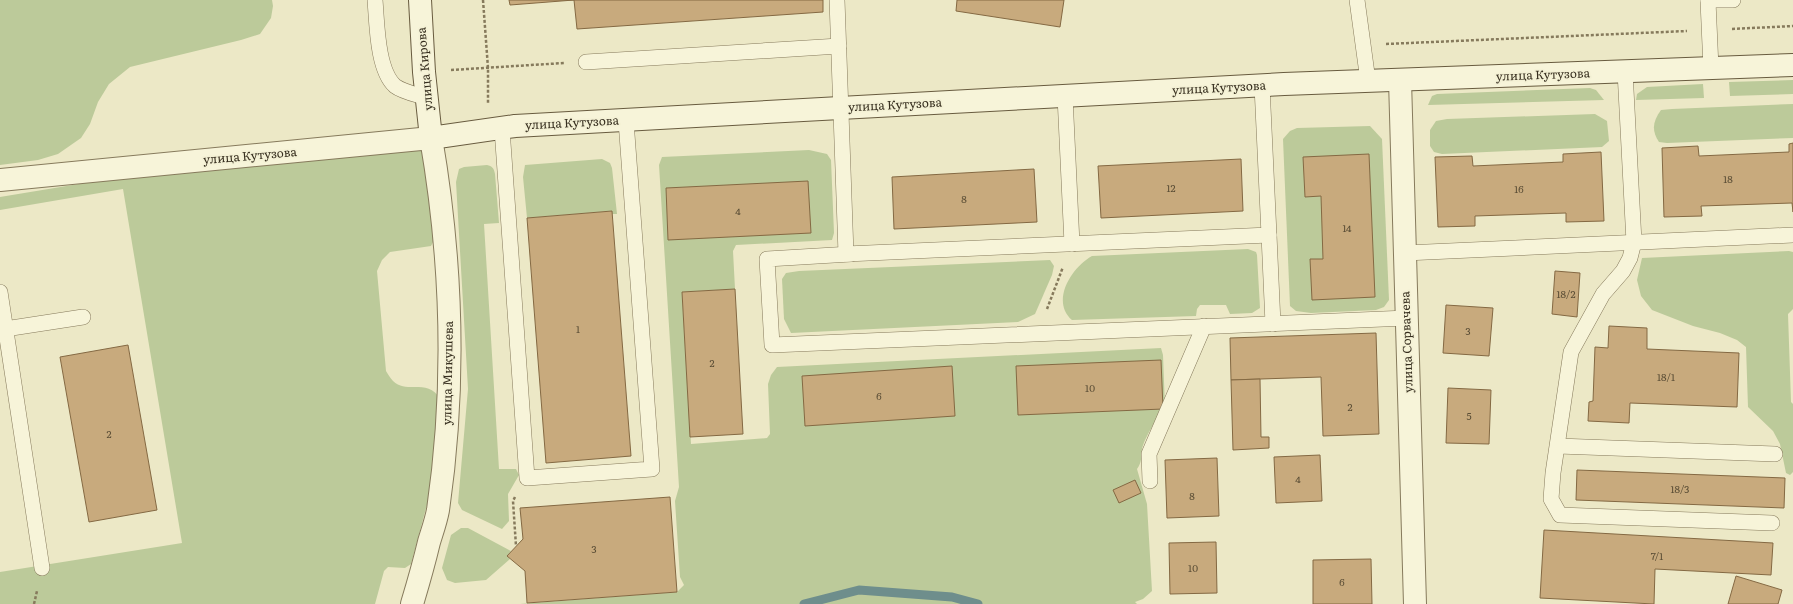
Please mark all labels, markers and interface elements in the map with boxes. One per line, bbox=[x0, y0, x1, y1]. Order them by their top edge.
street label: улица Кирова bbox=[411, 26, 437, 112]
street label: улица Кутузова bbox=[1496, 63, 1591, 85]
street label: улица Кутузова bbox=[1171, 76, 1267, 98]
street label: улица Кутузова bbox=[847, 93, 943, 115]
street label: улица Кутузова bbox=[524, 111, 620, 133]
street label: улица Кутузова bbox=[202, 142, 298, 168]
house number: 18 bbox=[1723, 171, 1733, 186]
house number: 12 bbox=[1166, 180, 1176, 195]
house number: 16 bbox=[1514, 181, 1524, 196]
house number: 8 bbox=[961, 191, 967, 206]
house number: 4 bbox=[735, 203, 741, 218]
house number: 14 bbox=[1342, 220, 1352, 235]
house number: 18/2 bbox=[1557, 286, 1575, 301]
street label: улица Сорвачева bbox=[1395, 290, 1417, 393]
street label: улица Микушева bbox=[437, 320, 457, 425]
house number: 1 bbox=[576, 321, 580, 336]
house number: 3 bbox=[1465, 323, 1471, 338]
house number: 2 bbox=[709, 355, 715, 370]
house number: 18/1 bbox=[1657, 369, 1675, 384]
house number: 10 bbox=[1085, 380, 1095, 395]
house number: 6 bbox=[876, 388, 882, 403]
house number: 2 bbox=[1347, 399, 1353, 414]
house number: 5 bbox=[1466, 408, 1472, 423]
house number: 2 bbox=[106, 426, 112, 441]
house number: 4 bbox=[1295, 471, 1301, 486]
house number: 18/3 bbox=[1670, 481, 1690, 496]
house number: 8 bbox=[1189, 488, 1195, 503]
house number: 3 bbox=[591, 541, 597, 556]
house number: 7/1 bbox=[1651, 548, 1663, 563]
house number: 10 bbox=[1188, 560, 1198, 575]
house number: 6 bbox=[1339, 574, 1345, 589]

